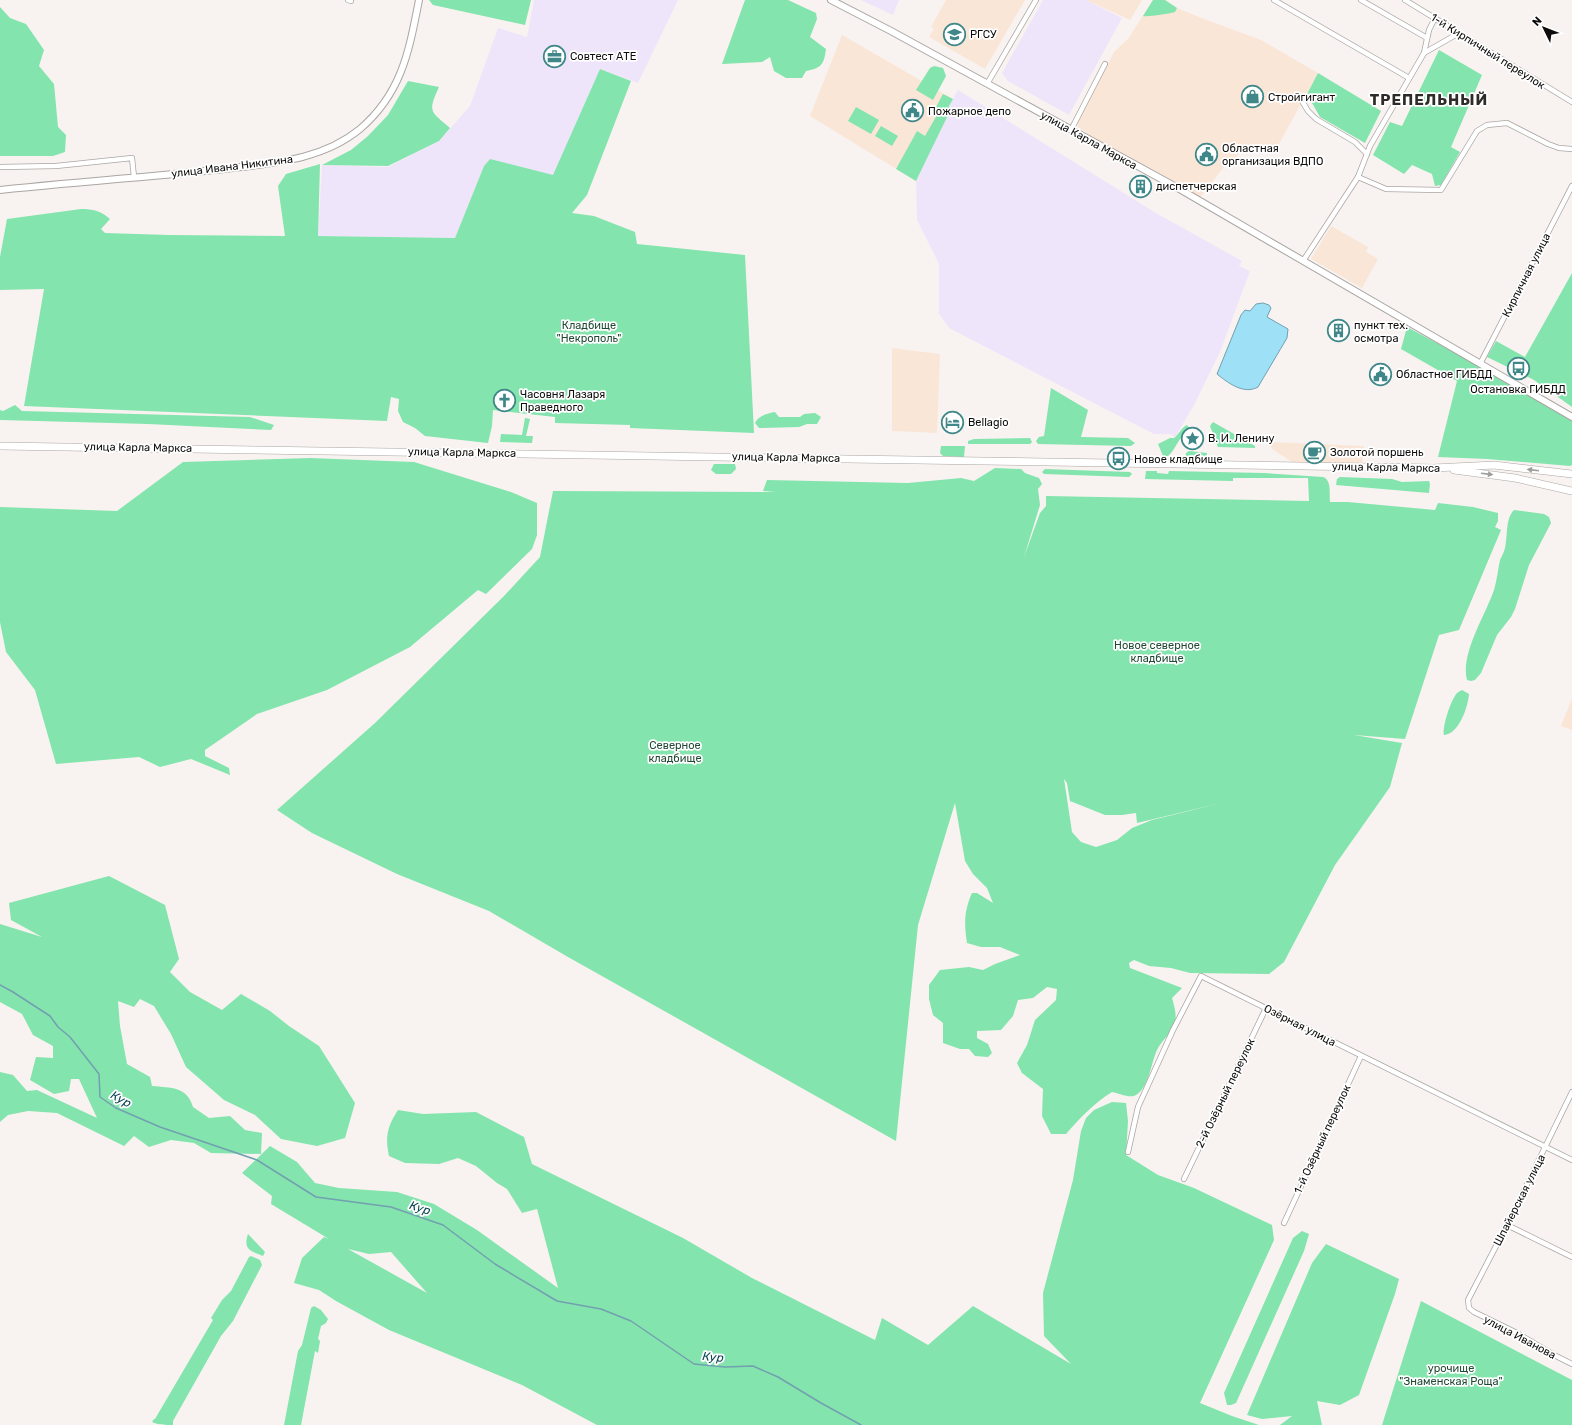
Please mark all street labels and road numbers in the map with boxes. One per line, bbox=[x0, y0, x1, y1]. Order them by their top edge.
street label: 1-й Кирпичный переулок bbox=[1428, 11, 1547, 92]
street label: улица Карла Маркса bbox=[1038, 109, 1139, 172]
street label: улица Ивана Никитина bbox=[170, 153, 294, 180]
street label: Кирпичная улица bbox=[1500, 231, 1553, 319]
street label: улица Карла Маркса bbox=[84, 440, 192, 455]
street label: улица Карла Маркса bbox=[408, 445, 516, 460]
street label: улица Карла Маркса bbox=[732, 450, 840, 465]
street label: улица Карла Маркса bbox=[1332, 460, 1440, 475]
street label: Озёрная улица bbox=[1262, 1002, 1338, 1049]
street label: 2-й Озёрный переулок bbox=[1193, 1036, 1258, 1150]
street label: 1-й Озёрный переулок bbox=[1292, 1083, 1353, 1196]
street label: Шпайерская улица bbox=[1491, 1152, 1548, 1248]
street label: улица Иванова bbox=[1481, 1313, 1558, 1362]

